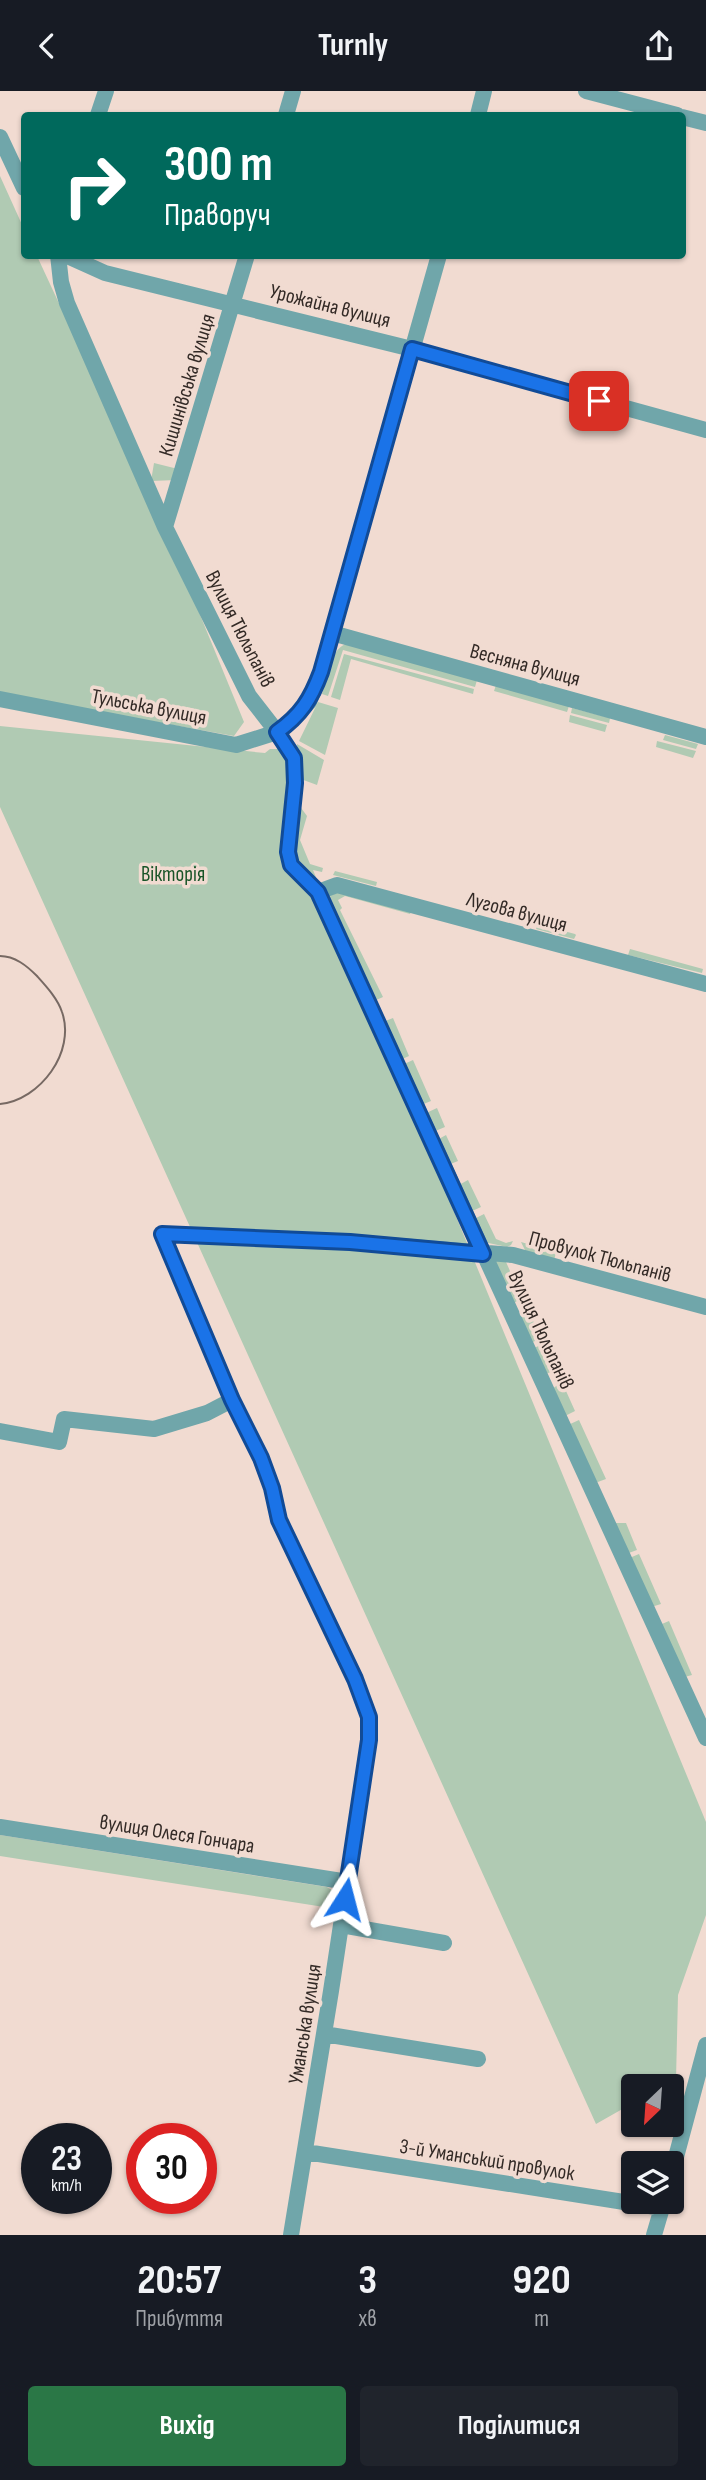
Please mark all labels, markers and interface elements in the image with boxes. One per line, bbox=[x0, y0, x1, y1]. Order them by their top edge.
text: Turnly bbox=[318, 26, 388, 65]
icon: back bbox=[28, 27, 66, 65]
icon: share bbox=[640, 27, 678, 65]
text: 300 m bbox=[164, 136, 273, 195]
icon: right bbox=[49, 140, 140, 231]
text: Праворуч bbox=[164, 196, 271, 235]
street label: Урожайна вулиця bbox=[267, 279, 393, 333]
street label: Кишинівська вулиця bbox=[153, 311, 221, 459]
pin bbox=[569, 371, 629, 431]
icon: arrive bbox=[580, 382, 618, 420]
street label: Вулиця Тюльпанів bbox=[200, 566, 280, 692]
street label: Весняна вулиця bbox=[467, 638, 583, 692]
street label: Тульська вулиця bbox=[89, 684, 209, 730]
park label: Вікторія bbox=[141, 862, 205, 887]
street label: Лугова вулиця bbox=[463, 886, 570, 937]
street label: Провулок Тюльпанів bbox=[526, 1226, 674, 1288]
street label: Вулиця Тюльпанів bbox=[503, 1267, 579, 1393]
street label: вулиця Олеся Гончара bbox=[98, 1809, 256, 1859]
position arrow bbox=[308, 1862, 382, 1936]
street label: Уманська вулиця bbox=[283, 1962, 327, 2086]
north arrow bbox=[621, 2074, 684, 2137]
map controls bbox=[621, 2074, 684, 2214]
speed limit sign: 30 bbox=[126, 2123, 217, 2214]
street label: 3-й Уманський провулок bbox=[398, 2134, 576, 2186]
text: 23 bbox=[51, 2138, 82, 2181]
button: layers bbox=[621, 2151, 684, 2214]
text: km/h bbox=[51, 2175, 82, 2196]
text: 20:57 bbox=[137, 2255, 221, 2306]
text: 3 bbox=[358, 2255, 377, 2306]
text: 920 bbox=[512, 2255, 571, 2306]
text: Прибуття bbox=[135, 2305, 223, 2333]
text: хв bbox=[359, 2305, 377, 2333]
text: m bbox=[534, 2305, 549, 2333]
button: Вихід bbox=[28, 2386, 346, 2466]
button: Поділитися bbox=[360, 2386, 678, 2466]

